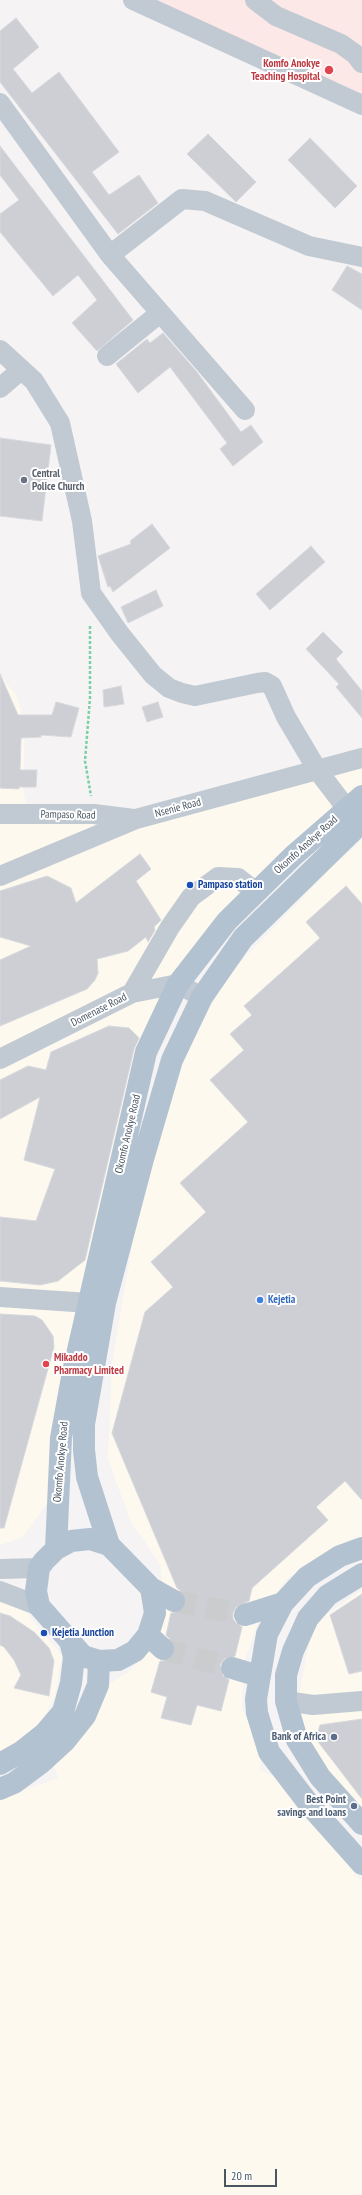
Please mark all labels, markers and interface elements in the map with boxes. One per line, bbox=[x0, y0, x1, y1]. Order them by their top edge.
place label: Komfo Anokye Teaching Hospital bbox=[251, 57, 320, 83]
marker: Komfo Anokye Teaching Hospital bbox=[323, 64, 335, 76]
place label: Central Police Church bbox=[32, 467, 85, 493]
marker: Central Police Church bbox=[19, 475, 29, 485]
street label: Nsenie Road bbox=[154, 796, 202, 820]
street label: Pampaso Road bbox=[40, 808, 96, 822]
street label: Okomfo Anokye Road bbox=[272, 813, 340, 877]
place label: Pampaso station bbox=[198, 878, 262, 892]
marker: Pampaso station bbox=[185, 880, 195, 890]
street label: Domenase Road bbox=[69, 990, 129, 1030]
street label: Okomfo Anokye Road bbox=[112, 1093, 144, 1175]
place label: Kejetia bbox=[268, 1293, 295, 1307]
marker: Kejetia bbox=[255, 1295, 265, 1305]
place label: Mikaddo Pharmacy Limited bbox=[54, 1351, 124, 1377]
marker: Mikaddo Pharmacy Limited bbox=[41, 1359, 51, 1369]
street label: Okomfo Anokye Road bbox=[51, 1421, 71, 1503]
place label: Kejetia Junction bbox=[52, 1626, 114, 1640]
marker: Kejetia Junction bbox=[39, 1628, 49, 1638]
place label: Bank of Africa bbox=[272, 1730, 326, 1744]
marker: Bank of Africa bbox=[329, 1732, 339, 1742]
place label: Best Point savings and loans bbox=[277, 1793, 346, 1819]
marker: Best Point savings and loans bbox=[349, 1801, 359, 1811]
scale bar bbox=[226, 2161, 279, 2187]
text: 20 m bbox=[231, 2168, 252, 2183]

